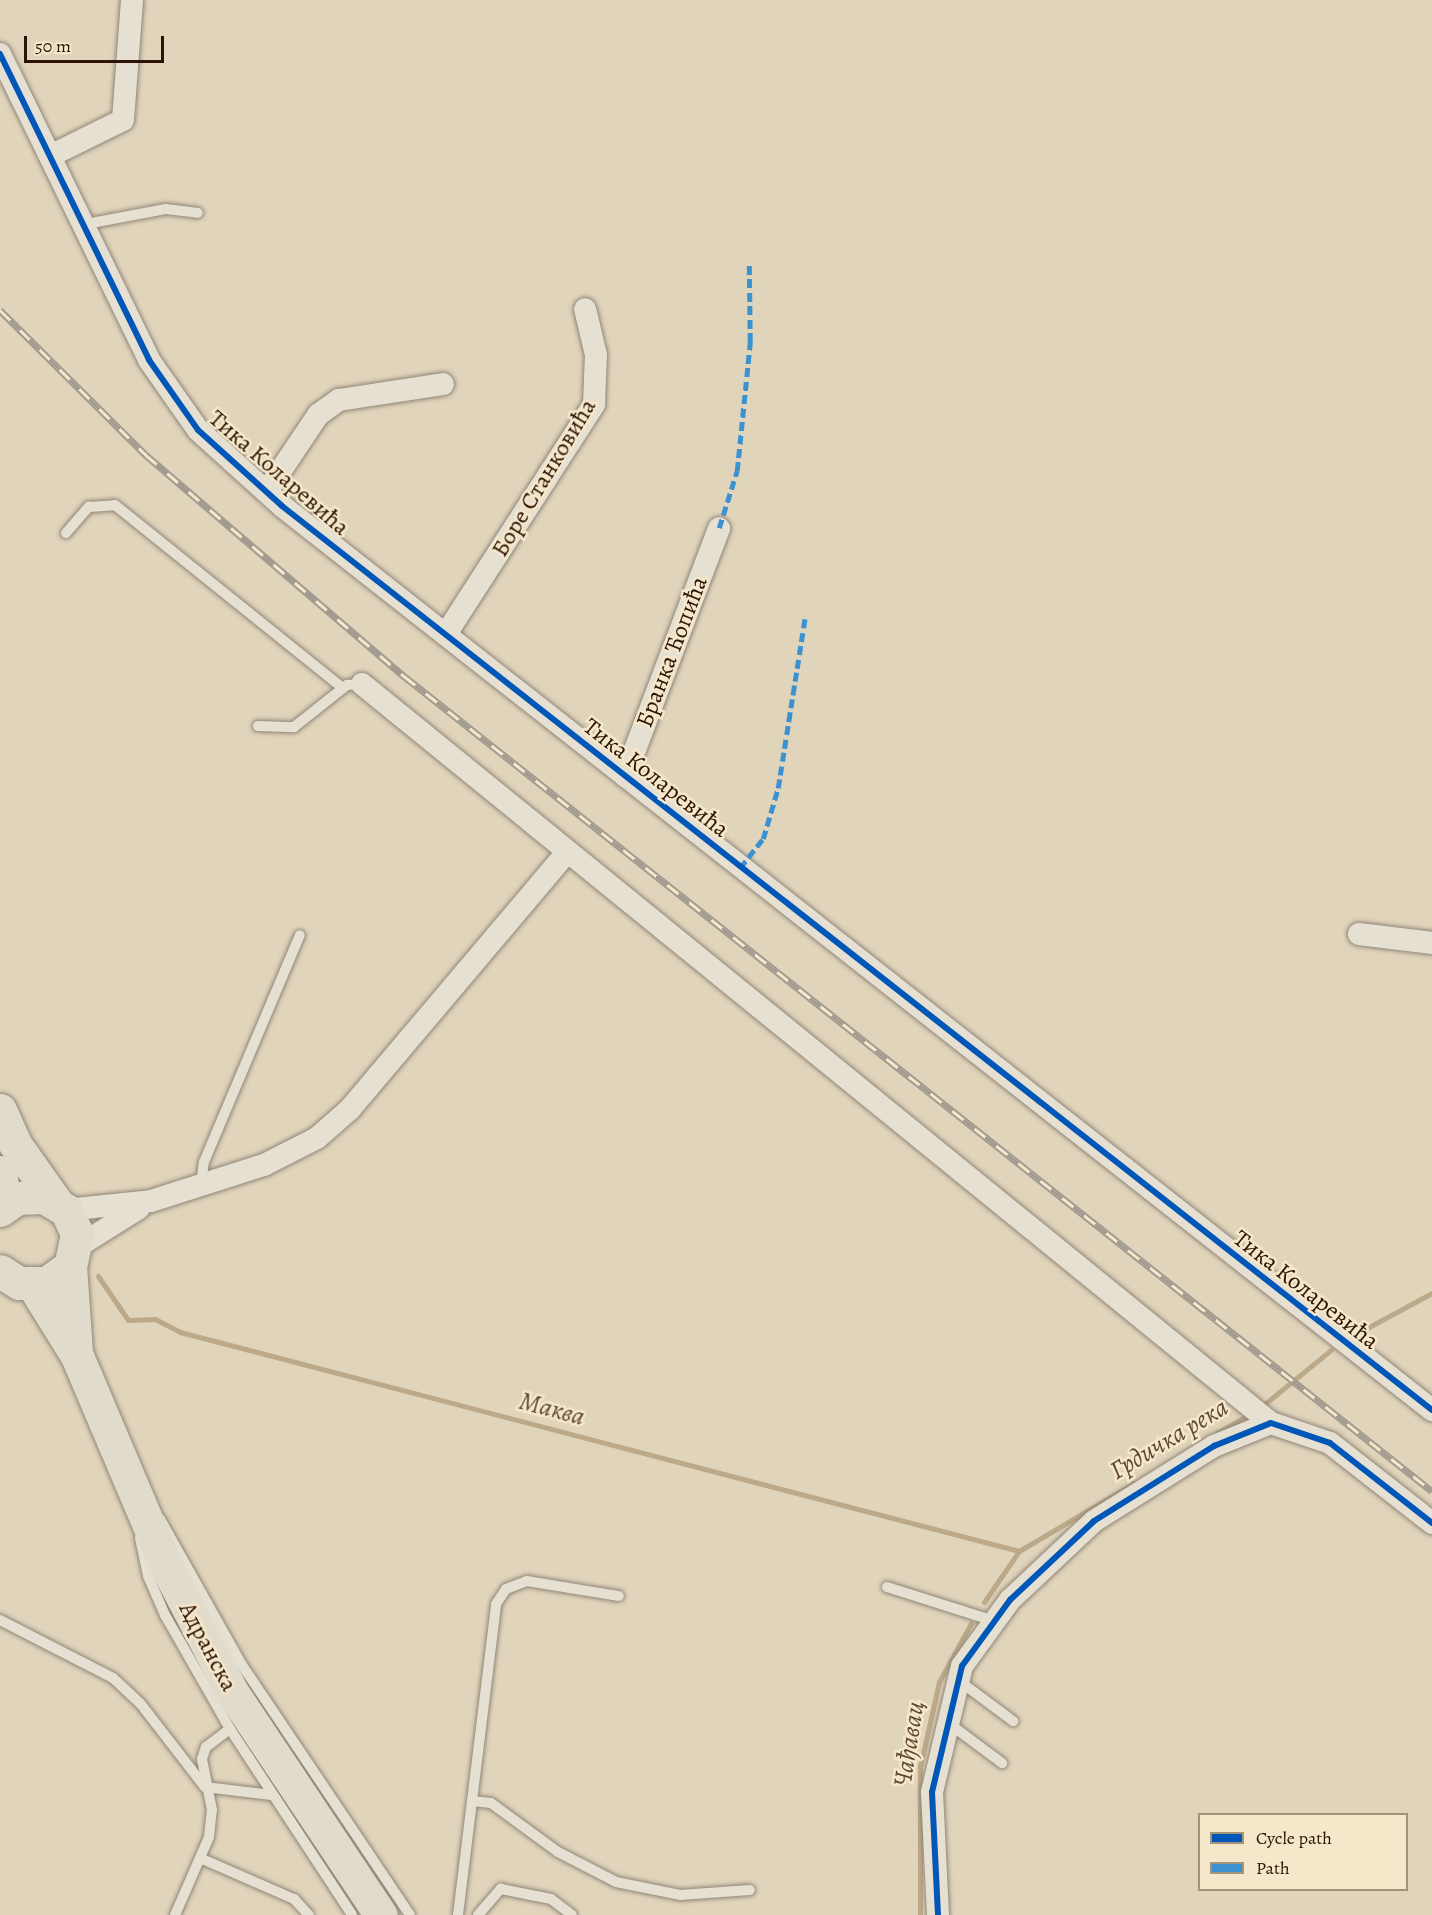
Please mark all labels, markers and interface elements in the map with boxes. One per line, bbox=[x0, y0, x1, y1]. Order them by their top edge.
scale bar bbox=[27, 24, 166, 62]
text: 50 m bbox=[35, 34, 71, 58]
street label: Боре Станковића bbox=[486, 394, 602, 562]
street label: Тика Коларевића bbox=[203, 404, 355, 542]
street label: Бранка Ћопића bbox=[630, 572, 714, 732]
street label: Тика Коларевића bbox=[577, 712, 735, 844]
street label: Тика Коларевића bbox=[1227, 1224, 1385, 1356]
water label: Маква bbox=[516, 1385, 588, 1433]
water label: Грдичка река bbox=[1104, 1392, 1234, 1486]
street label: Адранска bbox=[173, 1597, 243, 1697]
water label: Чађавац bbox=[887, 1699, 931, 1789]
legend bbox=[1198, 1813, 1408, 1891]
text: Cycle path bbox=[1256, 1826, 1332, 1850]
text: Path bbox=[1256, 1856, 1290, 1880]

